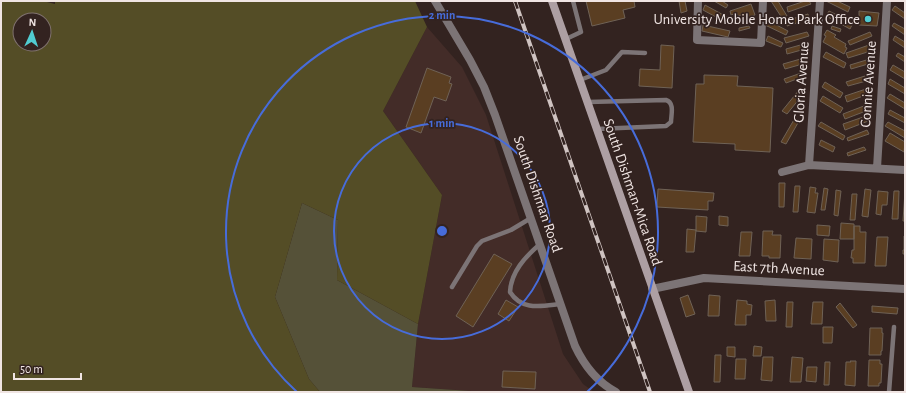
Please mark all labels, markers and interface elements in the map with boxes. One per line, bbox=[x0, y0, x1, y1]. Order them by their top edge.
text: 2 min bbox=[429, 9, 455, 21]
north arrow bbox=[12, 12, 52, 52]
place label: University Mobile Home Park Office bbox=[653, 12, 860, 27]
marker: University Mobile Home Park Office bbox=[863, 14, 873, 24]
text: N bbox=[28, 17, 37, 28]
street label: Connie Avenue bbox=[858, 40, 879, 128]
street label: Gloria Avenue bbox=[791, 41, 812, 123]
text: 1 min bbox=[429, 117, 455, 129]
street label: South Dishman-Mica Road bbox=[600, 117, 665, 268]
street label: South Dishman Road bbox=[511, 134, 565, 255]
centre of rings bbox=[435, 224, 449, 238]
street label: East 7th Avenue bbox=[733, 259, 825, 278]
scale bar bbox=[14, 355, 81, 381]
text: 50 m bbox=[20, 363, 43, 375]

